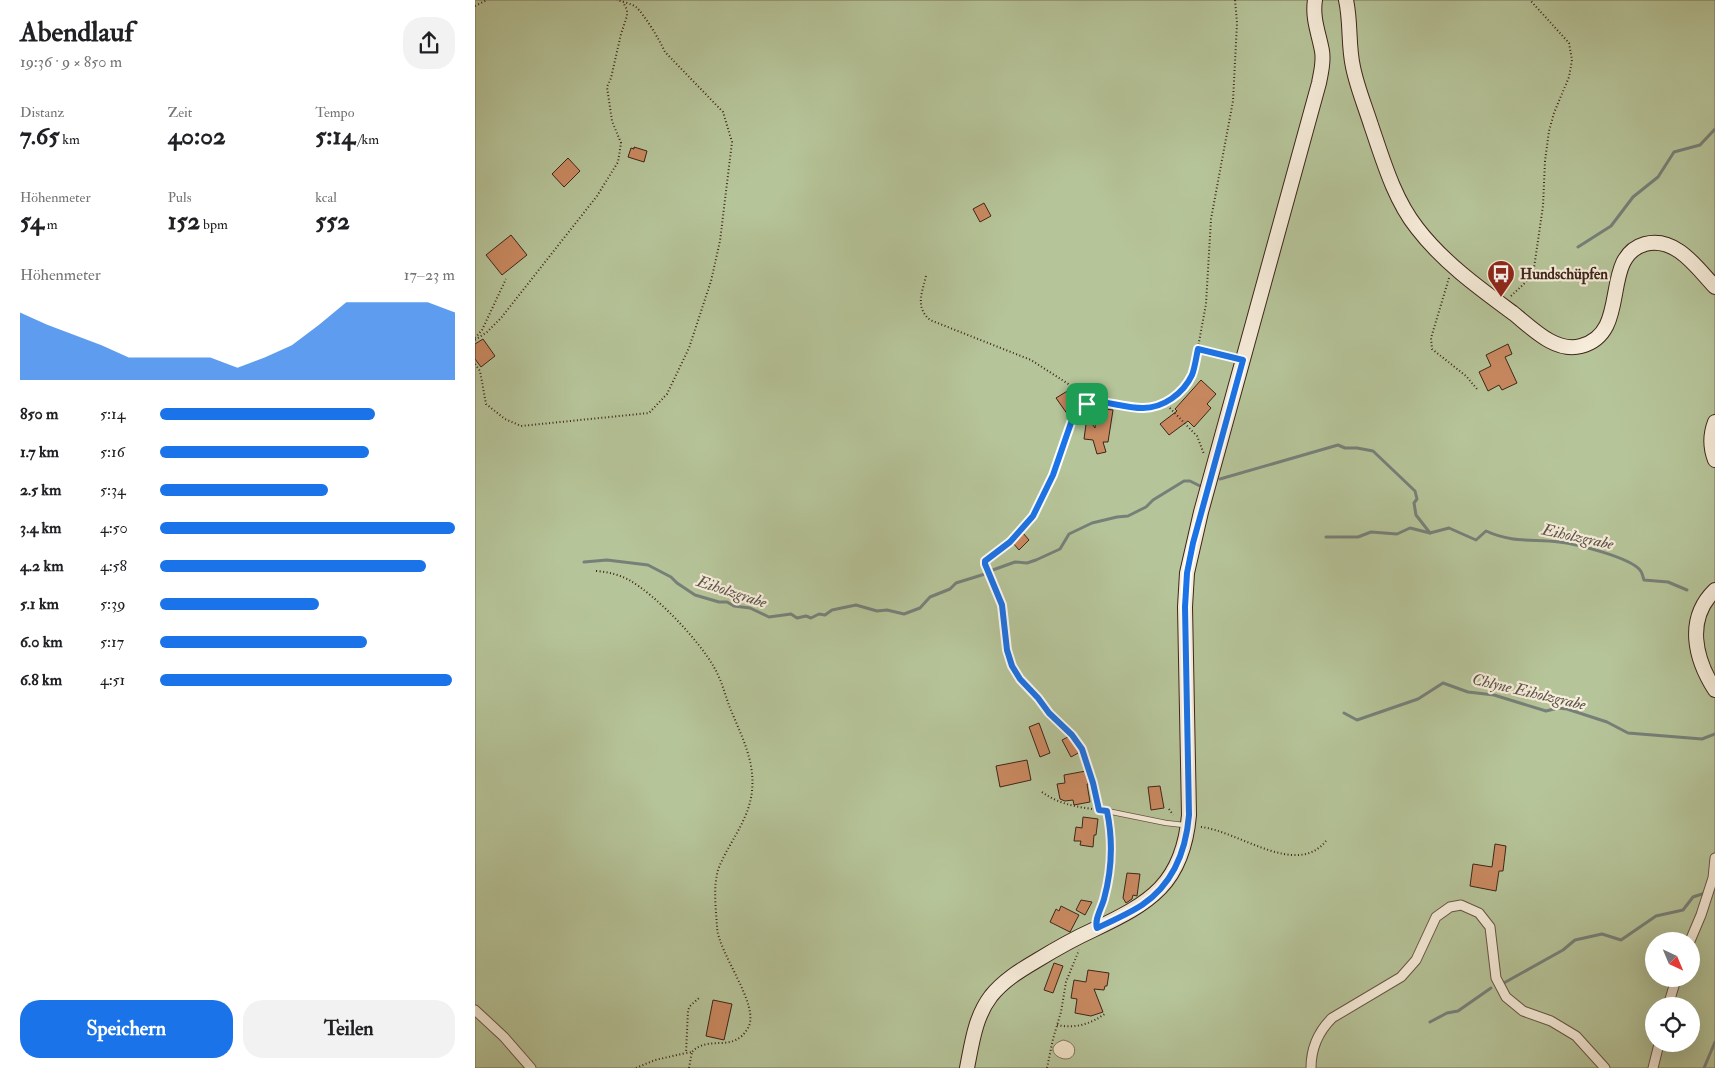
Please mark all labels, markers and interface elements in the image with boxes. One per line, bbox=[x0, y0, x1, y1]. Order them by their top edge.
text: Abendlauf bbox=[20, 15, 134, 50]
button: share bbox=[403, 17, 455, 69]
text: 19:36 · 9 × 850 m bbox=[20, 52, 122, 72]
text: Distanz bbox=[20, 104, 64, 121]
text: Zeit bbox=[168, 104, 192, 121]
text: Tempo bbox=[315, 104, 354, 121]
text: 7.65 bbox=[20, 121, 59, 152]
text: 40:02 bbox=[168, 121, 226, 152]
text: 5:14 bbox=[315, 121, 355, 152]
text: km bbox=[59, 131, 80, 148]
text: /km bbox=[355, 131, 379, 148]
text: Höhenmeter bbox=[20, 189, 91, 206]
text: Puls bbox=[168, 189, 191, 206]
text: kcal bbox=[315, 189, 337, 206]
text: 54 bbox=[20, 206, 44, 237]
text: 152 bbox=[168, 206, 200, 237]
text: 552 bbox=[315, 206, 350, 237]
text: m bbox=[44, 216, 58, 233]
text: bpm bbox=[200, 216, 228, 233]
bus stop icon: Hundschüpfen bbox=[1486, 259, 1516, 298]
text: Höhenmeter bbox=[20, 265, 101, 285]
text: 17–23 m bbox=[404, 265, 455, 285]
place label: Hundschüpfen bbox=[1520, 265, 1608, 285]
pin bbox=[1066, 383, 1108, 425]
icon: arrive bbox=[1073, 390, 1101, 418]
text: 850 m bbox=[20, 404, 58, 424]
text: 5:14 bbox=[100, 404, 125, 424]
text: 1.7 km bbox=[20, 442, 59, 462]
text: 5:16 bbox=[100, 442, 125, 462]
text: 2.5 km bbox=[20, 480, 61, 500]
text: 5:34 bbox=[100, 480, 126, 500]
text: 3.4 km bbox=[20, 518, 62, 538]
text: 4:50 bbox=[100, 518, 128, 538]
water label: Eiholzgrabe bbox=[1539, 519, 1616, 554]
text: 4.2 km bbox=[20, 556, 64, 576]
text: 4:58 bbox=[100, 556, 127, 576]
water label: Eiholzgrabe bbox=[693, 571, 770, 613]
text: 5.1 km bbox=[20, 594, 59, 614]
text: 5:39 bbox=[100, 594, 125, 614]
text: 6.0 km bbox=[20, 632, 63, 652]
text: 5:17 bbox=[100, 632, 124, 652]
water label: Chlyne Eiholzgrabe bbox=[1470, 669, 1588, 715]
text: 6.8 km bbox=[20, 670, 62, 690]
text: 4:51 bbox=[100, 670, 125, 690]
north arrow bbox=[1645, 932, 1700, 988]
map controls bbox=[1645, 932, 1700, 1052]
button: locate bbox=[1645, 997, 1700, 1052]
button: Speichern bbox=[20, 1000, 233, 1058]
button: Teilen bbox=[243, 1000, 455, 1058]

